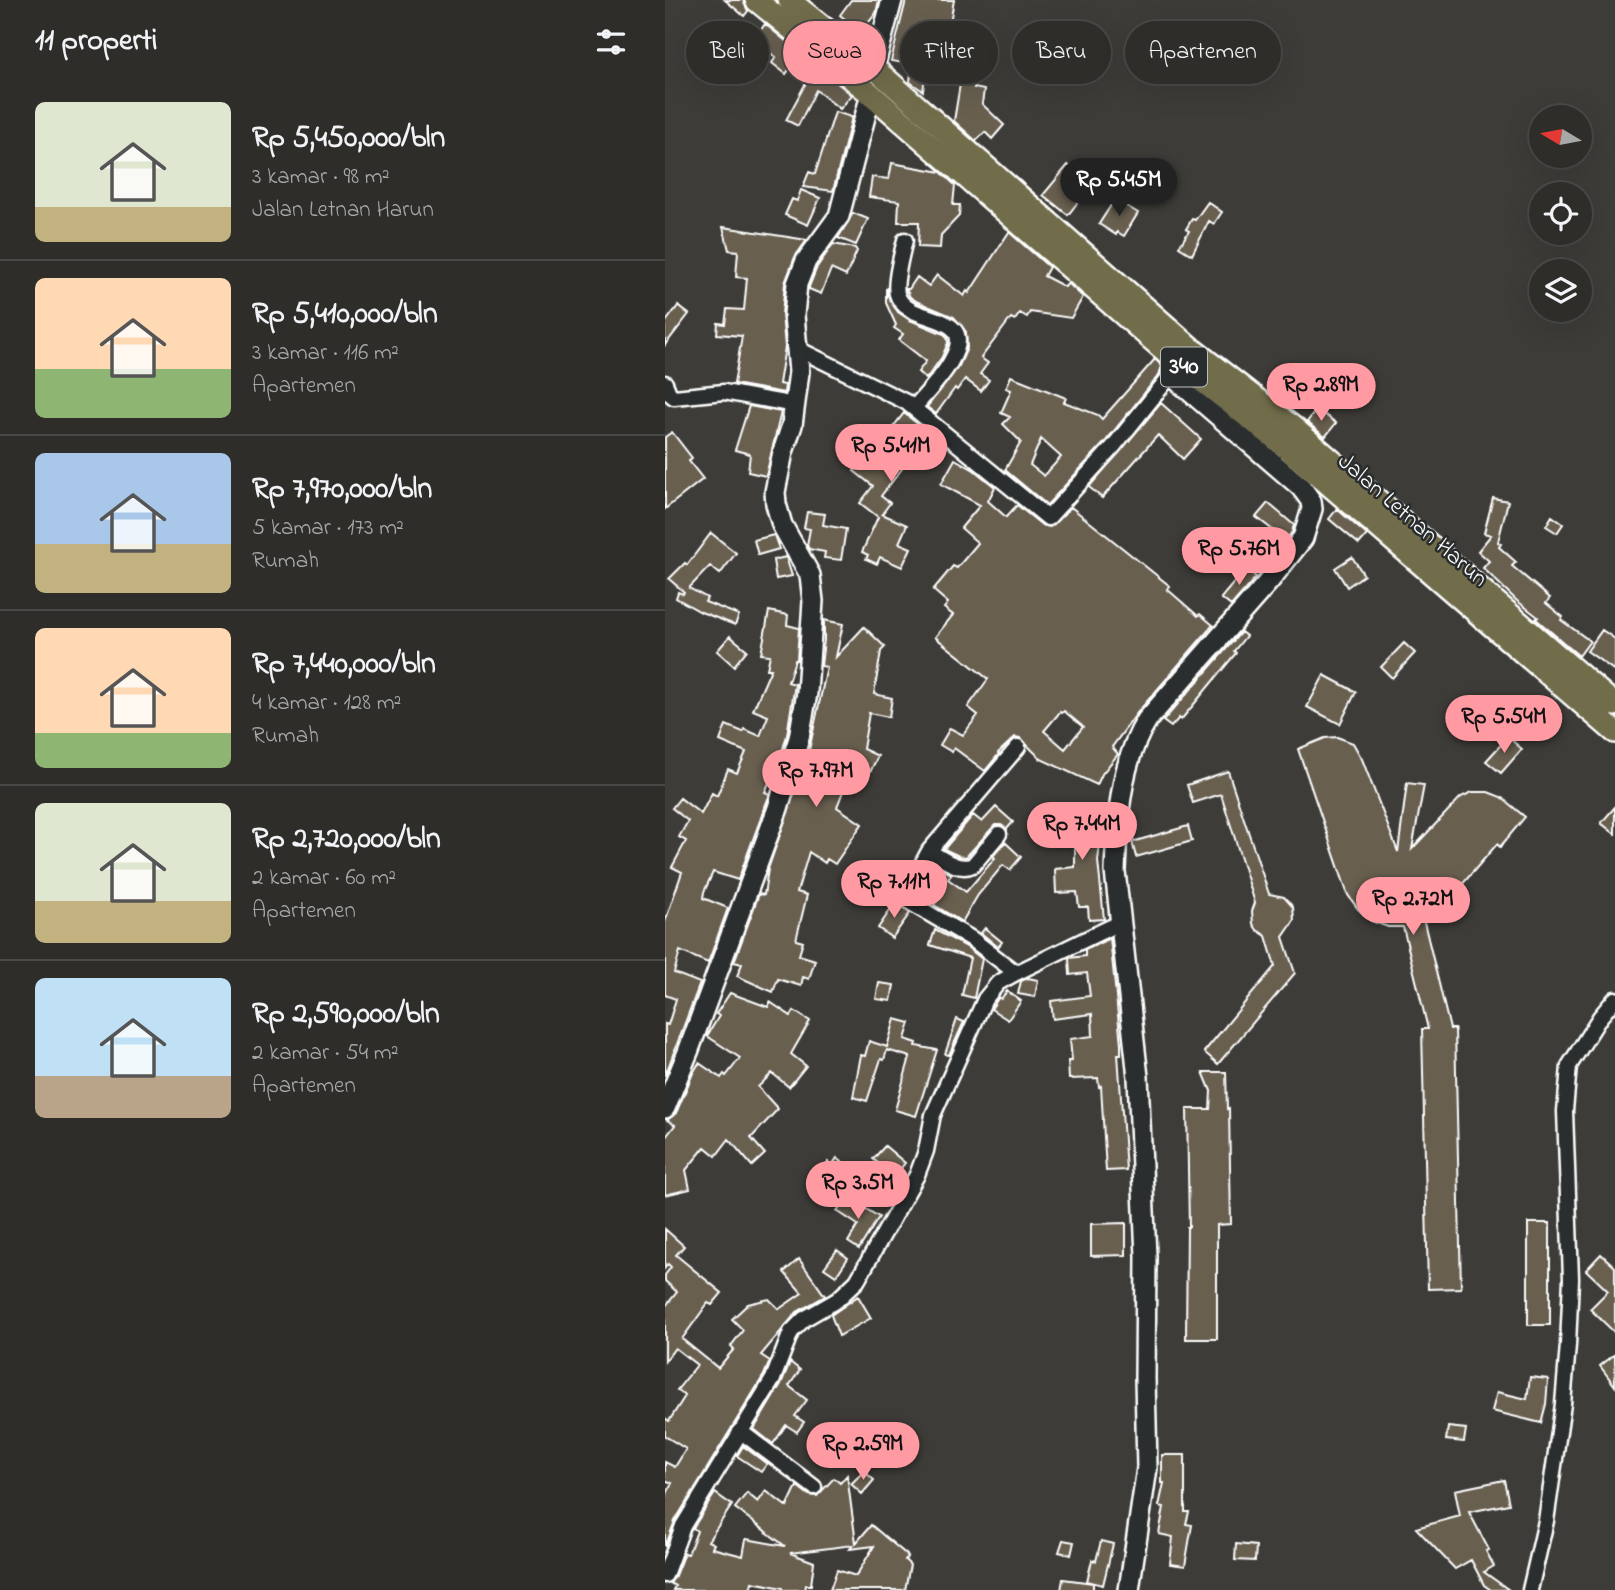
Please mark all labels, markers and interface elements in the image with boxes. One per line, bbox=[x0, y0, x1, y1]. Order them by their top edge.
text: 11 properti bbox=[35, 20, 157, 64]
chip: Beli bbox=[686, 21, 769, 84]
chip: Sewa bbox=[783, 21, 886, 84]
chip: Filter bbox=[900, 21, 998, 84]
chip: Baru bbox=[1012, 21, 1111, 84]
chip: Apartemen bbox=[1125, 21, 1281, 84]
icon: filters bbox=[592, 23, 630, 61]
north arrow bbox=[1529, 105, 1593, 168]
map controls bbox=[1529, 105, 1592, 322]
text: Rp 5,450,000/bln bbox=[252, 117, 445, 161]
icon: home bbox=[91, 130, 175, 214]
pin: Rp 5.45M bbox=[1047, 158, 1191, 218]
text: 3 kamar · 98 m² bbox=[252, 161, 390, 194]
text: Rp 5.45M bbox=[1076, 164, 1162, 197]
button: locate bbox=[1529, 182, 1592, 245]
text: Jalan Letnan Harun bbox=[252, 194, 434, 227]
button: layers bbox=[1529, 259, 1592, 322]
text: Rp 5,410,000/bln bbox=[252, 293, 438, 337]
icon: home bbox=[91, 306, 175, 390]
text: 3 kamar · 116 m² bbox=[252, 337, 399, 370]
road number: 340 bbox=[1161, 348, 1207, 386]
pin: Rp 2.89M bbox=[1249, 364, 1393, 423]
text: Rp 2.89M bbox=[1283, 369, 1359, 402]
text: Apartemen bbox=[252, 370, 356, 403]
pin: Rp 5.41M bbox=[819, 424, 963, 484]
text: Rp 5.41M bbox=[851, 430, 931, 463]
street label: Jalan Letnan Harun bbox=[1329, 446, 1495, 596]
text: Rp 7,970,000/bln bbox=[252, 468, 432, 512]
icon: home bbox=[91, 481, 175, 565]
text: 5 kamar · 173 m² bbox=[252, 512, 404, 545]
pin: Rp 5.76M bbox=[1167, 528, 1311, 587]
text: Rp 5.76M bbox=[1198, 533, 1280, 566]
text: Rumah bbox=[252, 545, 319, 578]
text: Rp 7,440,000/bln bbox=[252, 643, 436, 687]
icon: home bbox=[91, 656, 175, 740]
text: 4 kamar · 128 m² bbox=[252, 687, 401, 720]
pin: Rp 5.54M bbox=[1432, 696, 1576, 755]
text: Rp 5.54M bbox=[1461, 701, 1547, 734]
text: Rumah bbox=[252, 720, 319, 753]
pin: Rp 7.97M bbox=[744, 750, 888, 809]
text: Rp 7.97M bbox=[778, 755, 854, 788]
pin: Rp 7.44M bbox=[1010, 802, 1154, 862]
text: Rp 7.44M bbox=[1043, 808, 1121, 841]
text: Rp 2,720,000/bln bbox=[252, 818, 441, 862]
icon: home bbox=[91, 831, 175, 915]
pin: Rp 7.11M bbox=[822, 860, 966, 920]
text: 2 kamar · 60 m² bbox=[252, 862, 396, 895]
text: Rp 7.11M bbox=[857, 866, 931, 899]
pin: Rp 2.72M bbox=[1341, 878, 1485, 937]
text: Rp 2.72M bbox=[1372, 883, 1454, 916]
text: Apartemen bbox=[252, 895, 356, 928]
text: Rp 2,590,000/bln bbox=[252, 993, 440, 1037]
icon: home bbox=[91, 1006, 175, 1090]
text: 2 kamar · 54 m² bbox=[252, 1037, 399, 1070]
text: Apartemen bbox=[252, 1070, 356, 1103]
pin: Rp 3.5M bbox=[793, 1162, 923, 1221]
text: Rp 3.5M bbox=[822, 1167, 894, 1200]
pin: Rp 2.59M bbox=[791, 1422, 935, 1482]
text: Rp 2.59M bbox=[822, 1428, 904, 1461]

